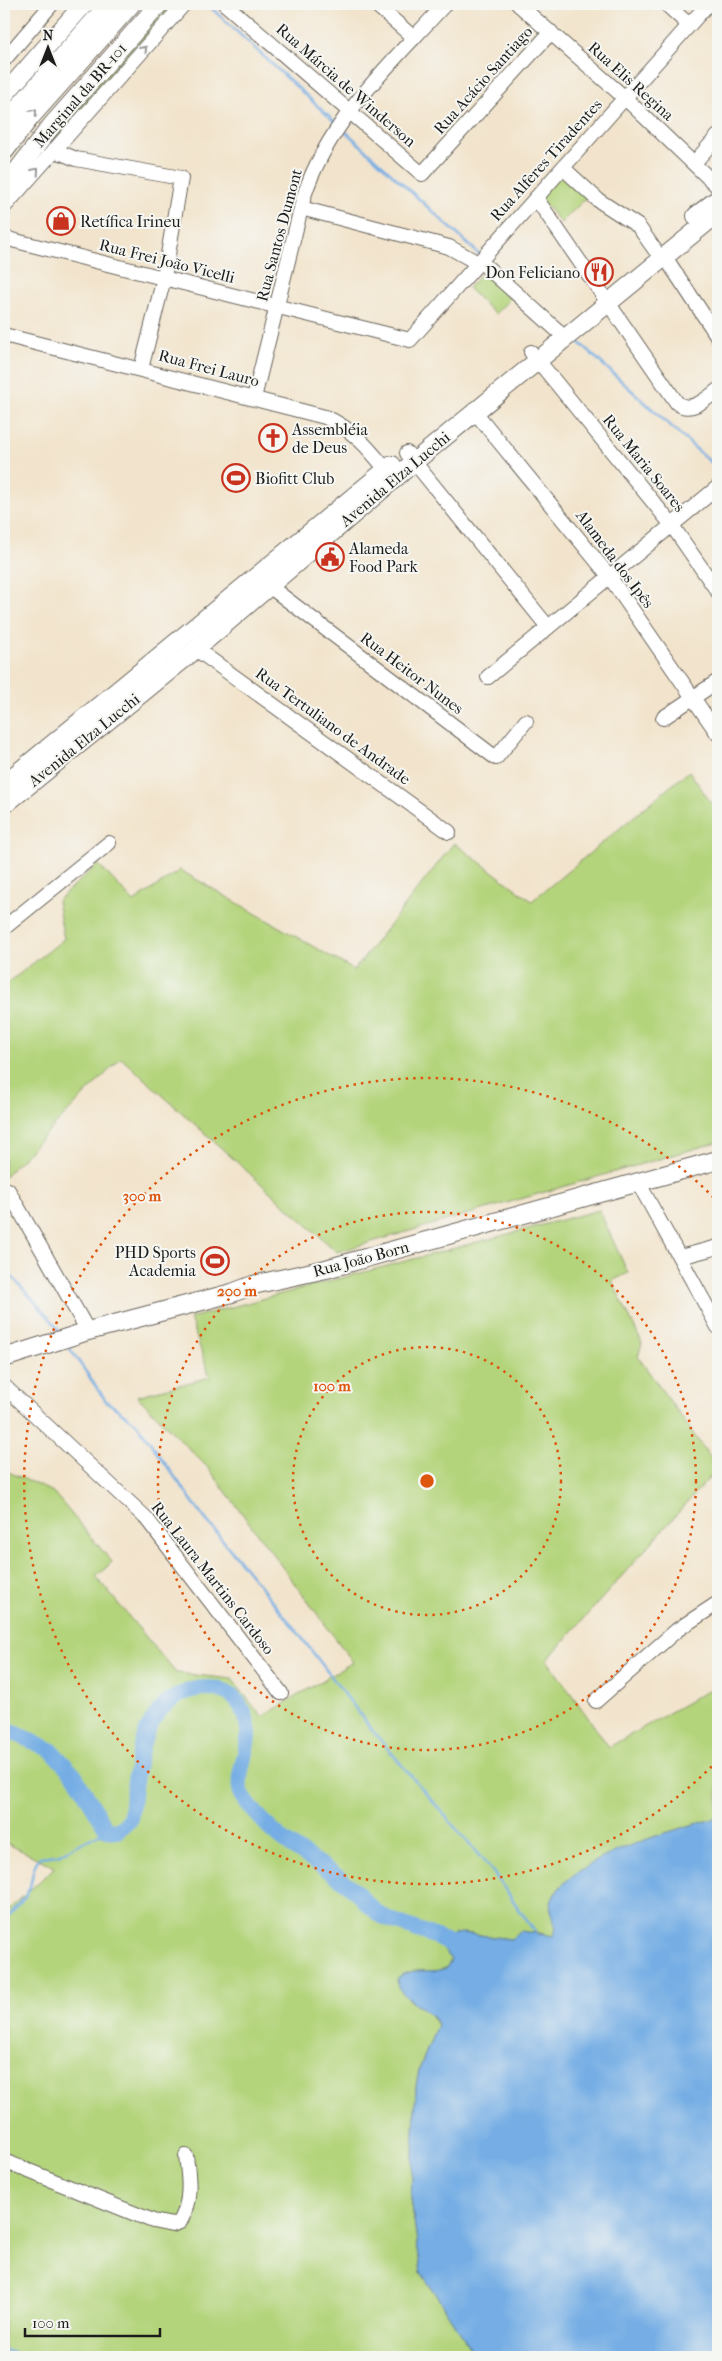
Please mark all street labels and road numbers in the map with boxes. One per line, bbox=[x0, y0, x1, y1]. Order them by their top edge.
street label: Rua Márcia de Winderson bbox=[272, 19, 420, 151]
street label: Rua Acácio Santiago bbox=[430, 22, 536, 138]
street label: Rua Elis Regina bbox=[584, 38, 678, 125]
street label: Marginal da BR-101 bbox=[29, 39, 131, 151]
street label: Rua Alferes Tiradentes bbox=[486, 95, 606, 225]
street label: Rua Santos Dumont bbox=[252, 166, 306, 303]
street label: Rua Frei João Vicelli bbox=[97, 235, 237, 287]
street label: Rua Frei Lauro bbox=[157, 345, 261, 391]
street label: Rua Maria Soares bbox=[599, 410, 689, 516]
street label: Avenida Elza Lucchi bbox=[335, 427, 454, 531]
street label: Alameda dos Ipês bbox=[571, 505, 658, 612]
street label: Rua Heitor Nunes bbox=[357, 628, 467, 718]
street label: Rua Tertuliano de Andrade bbox=[252, 663, 414, 789]
street label: Avenida Elza Lucchi bbox=[24, 689, 144, 791]
street label: Rua João Born bbox=[311, 1237, 412, 1281]
street label: Rua Laura Martins Cardoso bbox=[147, 1498, 279, 1658]

